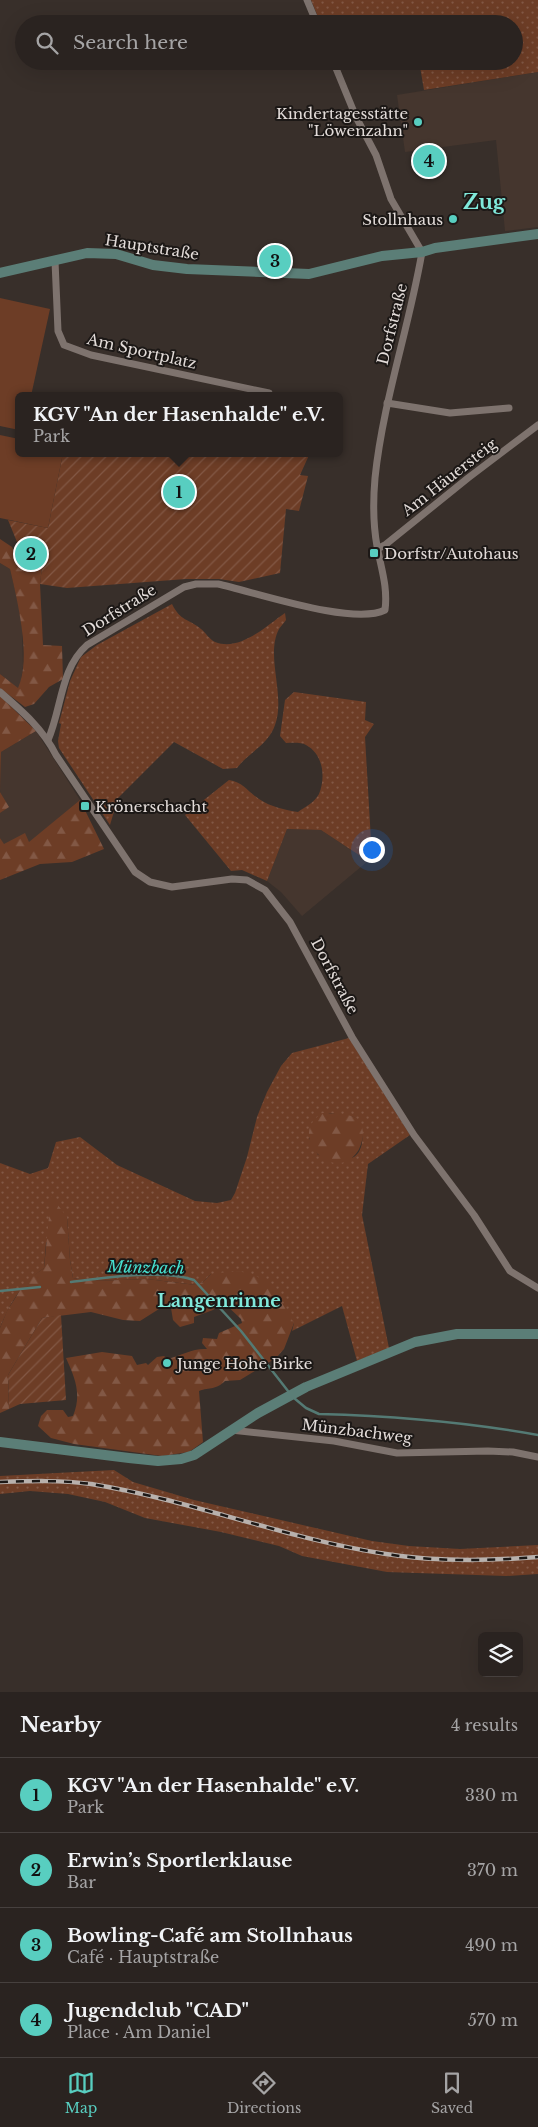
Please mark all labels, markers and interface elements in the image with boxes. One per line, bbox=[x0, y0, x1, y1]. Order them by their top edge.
search box bbox=[15, 15, 523, 70]
icon: search bbox=[33, 29, 61, 57]
text: Search here bbox=[73, 31, 188, 54]
place label: Kindertagesstätte "Löwenzahn" bbox=[276, 104, 408, 140]
marker: Kindertagesstätte "Löwenzahn" bbox=[412, 116, 424, 128]
pin: 4 bbox=[413, 142, 445, 180]
district label: Zug bbox=[463, 190, 506, 214]
place label: Stollnhaus bbox=[362, 210, 443, 229]
marker: Stollnhaus bbox=[447, 213, 459, 225]
street label: Hauptstraße bbox=[104, 230, 200, 264]
pin: 3 bbox=[259, 242, 291, 280]
street label: Dorfstraße bbox=[373, 281, 411, 367]
street label: Am Sportplatz bbox=[84, 329, 199, 373]
popup bbox=[15, 392, 343, 457]
text: KGV "An der Hasenhalde" e.V. bbox=[33, 403, 325, 426]
text: Park bbox=[33, 426, 70, 446]
street label: Am Häuersteig bbox=[397, 433, 501, 521]
pin: 1 bbox=[163, 473, 195, 511]
pin: 2 bbox=[15, 535, 47, 573]
place label: Dorfstr/Autohaus bbox=[384, 544, 519, 563]
marker: Dorfstr/Autohaus bbox=[368, 547, 380, 559]
street label: Dorfstraße bbox=[79, 580, 159, 640]
place label: Krönerschacht bbox=[95, 797, 207, 816]
marker: Krönerschacht bbox=[79, 800, 91, 812]
your location bbox=[359, 837, 385, 863]
street label: Dorfstraße bbox=[307, 935, 363, 1017]
water label: Münzbach bbox=[106, 1256, 185, 1278]
district label: Langenrinne bbox=[157, 1290, 281, 1312]
place label: Junge Hohe Birke bbox=[175, 1354, 312, 1373]
marker: Junge Hohe Birke bbox=[161, 1357, 173, 1369]
street label: Münzbachweg bbox=[301, 1415, 414, 1447]
map controls bbox=[478, 1632, 523, 1677]
button: layers bbox=[478, 1632, 523, 1677]
text: Nearby bbox=[20, 1712, 101, 1738]
text: 4 results bbox=[451, 1715, 518, 1735]
text: KGV "An der Hasenhalde" e.V. bbox=[67, 1774, 359, 1797]
text: 1 bbox=[33, 1785, 39, 1805]
text: 330 m bbox=[465, 1785, 518, 1805]
text: Park bbox=[67, 1797, 104, 1817]
text: Erwin’s Sportlerklause bbox=[67, 1849, 292, 1872]
text: 2 bbox=[31, 1860, 41, 1880]
text: 370 m bbox=[467, 1860, 518, 1880]
text: Bar bbox=[67, 1872, 96, 1892]
text: Bowling-Café am Stollnhaus bbox=[67, 1924, 353, 1947]
text: 3 bbox=[31, 1935, 41, 1955]
text: 490 m bbox=[465, 1935, 518, 1955]
text: Café · Hauptstraße bbox=[67, 1947, 219, 1967]
text: Jugendclub "CAD" bbox=[67, 1999, 249, 2022]
text: 4 bbox=[31, 2010, 41, 2030]
text: 570 m bbox=[468, 2010, 518, 2030]
text: Place · Am Daniel bbox=[67, 2022, 211, 2042]
tab: Map bbox=[65, 2069, 97, 2117]
tab: Directions bbox=[227, 2069, 301, 2117]
tab: Saved bbox=[431, 2069, 473, 2117]

